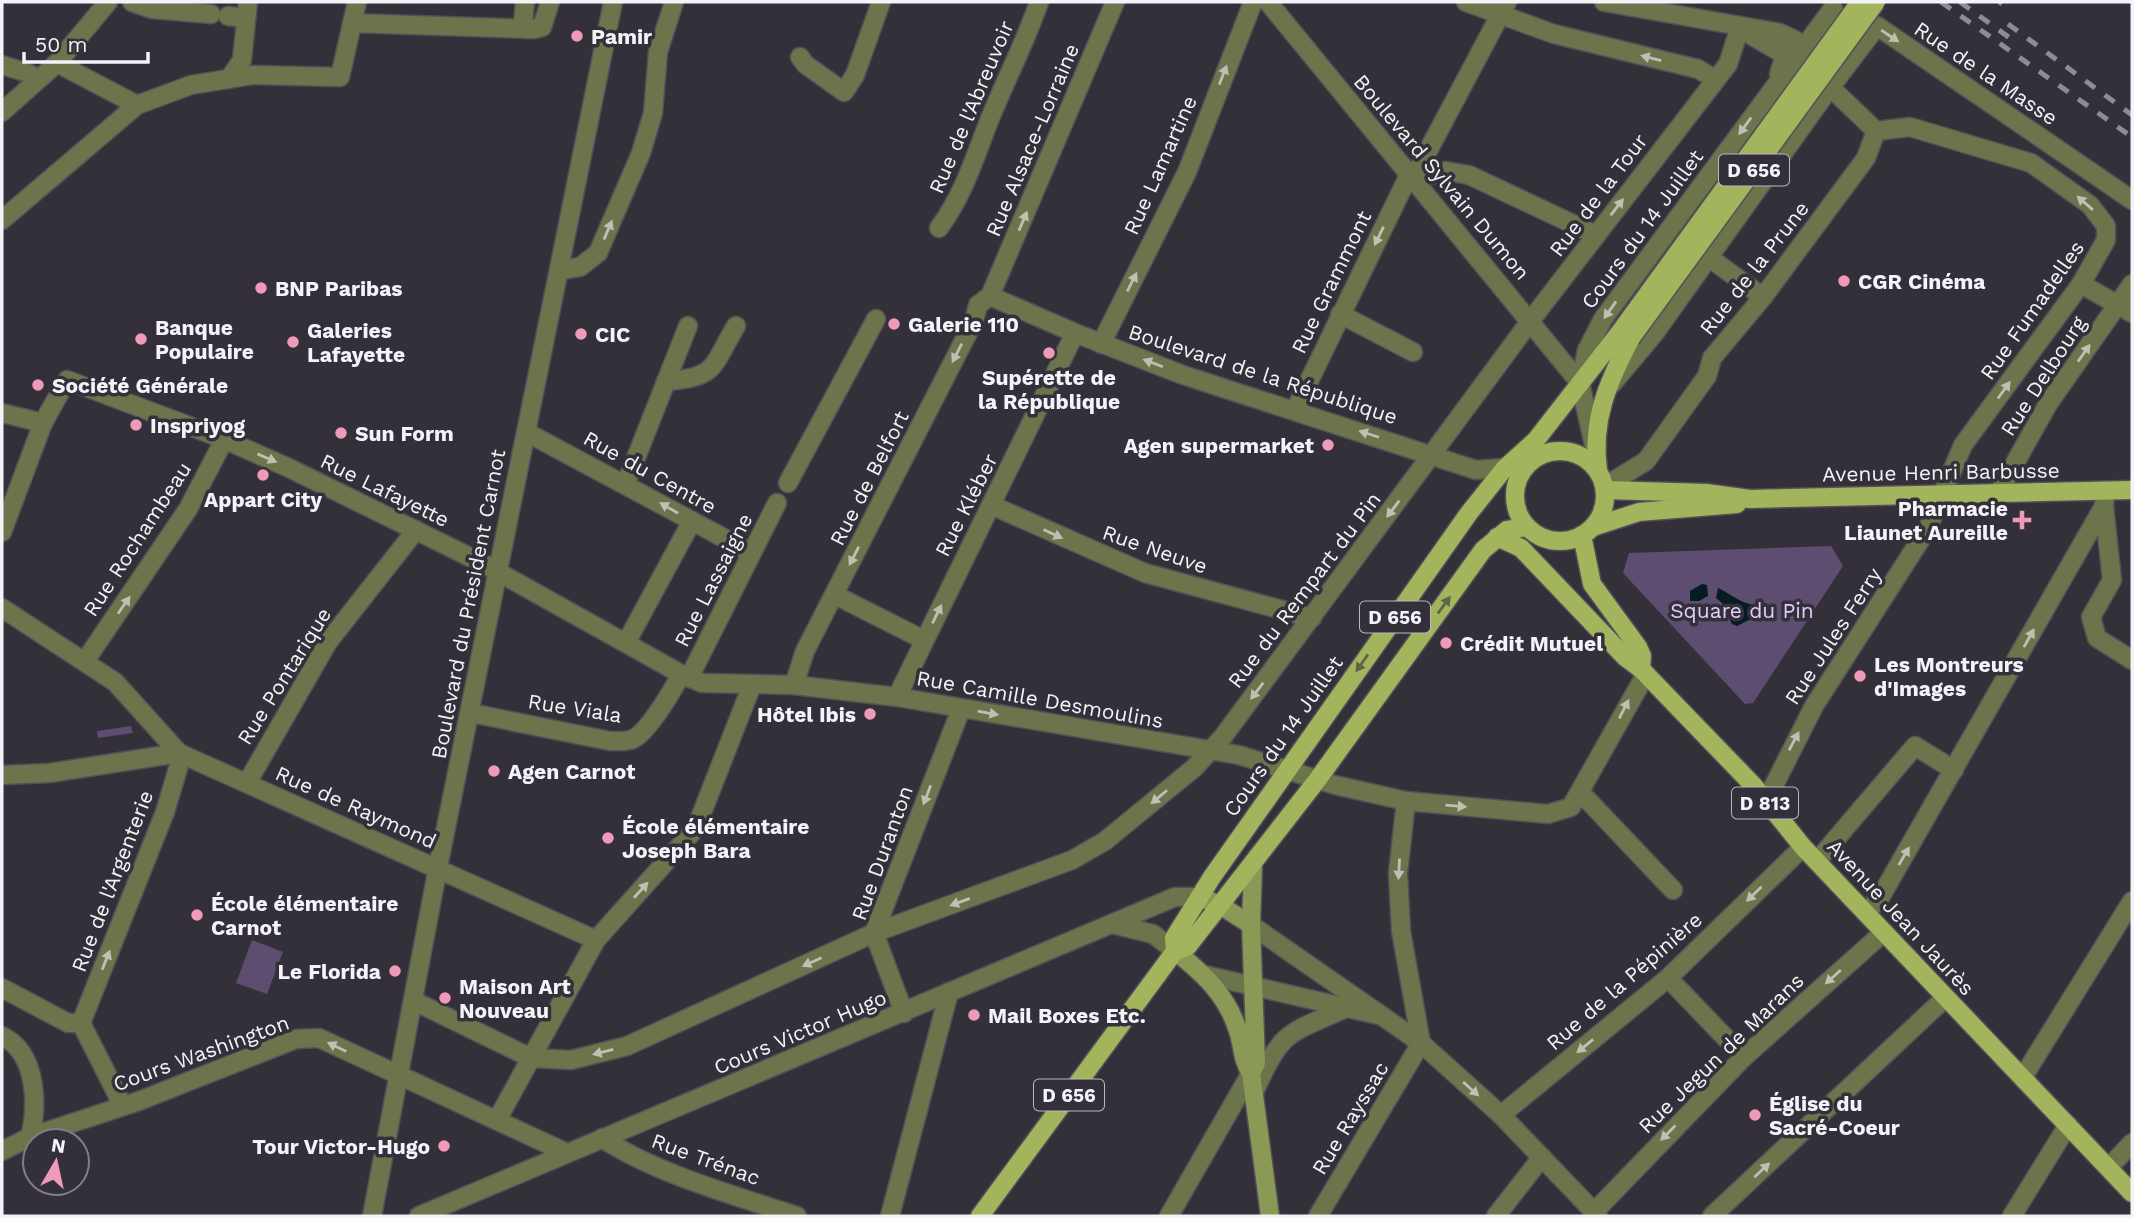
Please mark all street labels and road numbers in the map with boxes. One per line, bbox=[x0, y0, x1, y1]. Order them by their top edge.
street label: Rue de la Masse bbox=[1910, 16, 2062, 130]
street label: Rue de l'Abreuvoir bbox=[923, 17, 1019, 197]
street label: Rue Alsace-Lorraine bbox=[980, 40, 1084, 240]
street label: Boulevard Sylvain Dumon bbox=[1349, 69, 1535, 285]
street label: Rue Lamartine bbox=[1118, 92, 1202, 238]
street label: Rue de la Tour bbox=[1544, 128, 1653, 261]
street label: Cours du 14 Juillet bbox=[1576, 144, 1708, 313]
road number: D 656 bbox=[1719, 154, 1789, 186]
street label: Rue de la Prune bbox=[1694, 196, 1814, 340]
street label: Rue Grammont bbox=[1286, 206, 1376, 357]
street label: Rue Fumadelles bbox=[1975, 236, 2089, 384]
street label: Rue Delbourg bbox=[1995, 311, 2091, 441]
street label: Boulevard de la République bbox=[1125, 319, 1401, 429]
street label: Rue de Belfort bbox=[824, 406, 914, 550]
street label: Rue du Centre bbox=[579, 425, 721, 519]
street label: Boulevard du Président Carnot bbox=[426, 447, 510, 761]
street label: Rue Lafayette bbox=[317, 448, 453, 532]
street label: Rue Kléber bbox=[929, 449, 1003, 561]
street label: Rue Rochambeau bbox=[78, 457, 196, 621]
street label: Avenue Henri Barbusse bbox=[1822, 457, 2060, 487]
street label: Rue du Rempart du Pin bbox=[1222, 487, 1386, 693]
street label: Rue Lassaigne bbox=[669, 509, 757, 651]
street label: Rue Neuve bbox=[1099, 519, 1211, 579]
street label: Rue Jules Ferry bbox=[1779, 563, 1887, 709]
road number: D 656 bbox=[1360, 602, 1430, 632]
street label: Rue Pontarique bbox=[232, 603, 336, 749]
street label: Cours du 14 Juillet bbox=[1218, 651, 1348, 821]
street label: Rue Camille Desmoulins bbox=[915, 665, 1165, 733]
street label: Rue Viala bbox=[526, 688, 624, 728]
street label: Rue de Raymond bbox=[272, 760, 440, 854]
street label: Rue Duranton bbox=[846, 782, 918, 924]
street label: Rue de l'Argenterie bbox=[66, 787, 158, 975]
road number: D 813 bbox=[1732, 788, 1798, 818]
street label: Avenue Jean Jaurès bbox=[1822, 834, 1980, 1000]
street label: Rue de la Pépinière bbox=[1541, 907, 1707, 1055]
street label: Rue Jegun de Marans bbox=[1633, 968, 1809, 1138]
street label: Cours Victor Hugo bbox=[710, 984, 890, 1080]
street label: Cours Washington bbox=[110, 1010, 292, 1096]
street label: Rue Rayssac bbox=[1306, 1057, 1394, 1179]
road number: D 656 bbox=[1034, 1079, 1104, 1110]
street label: Rue Trénac bbox=[648, 1128, 764, 1190]

